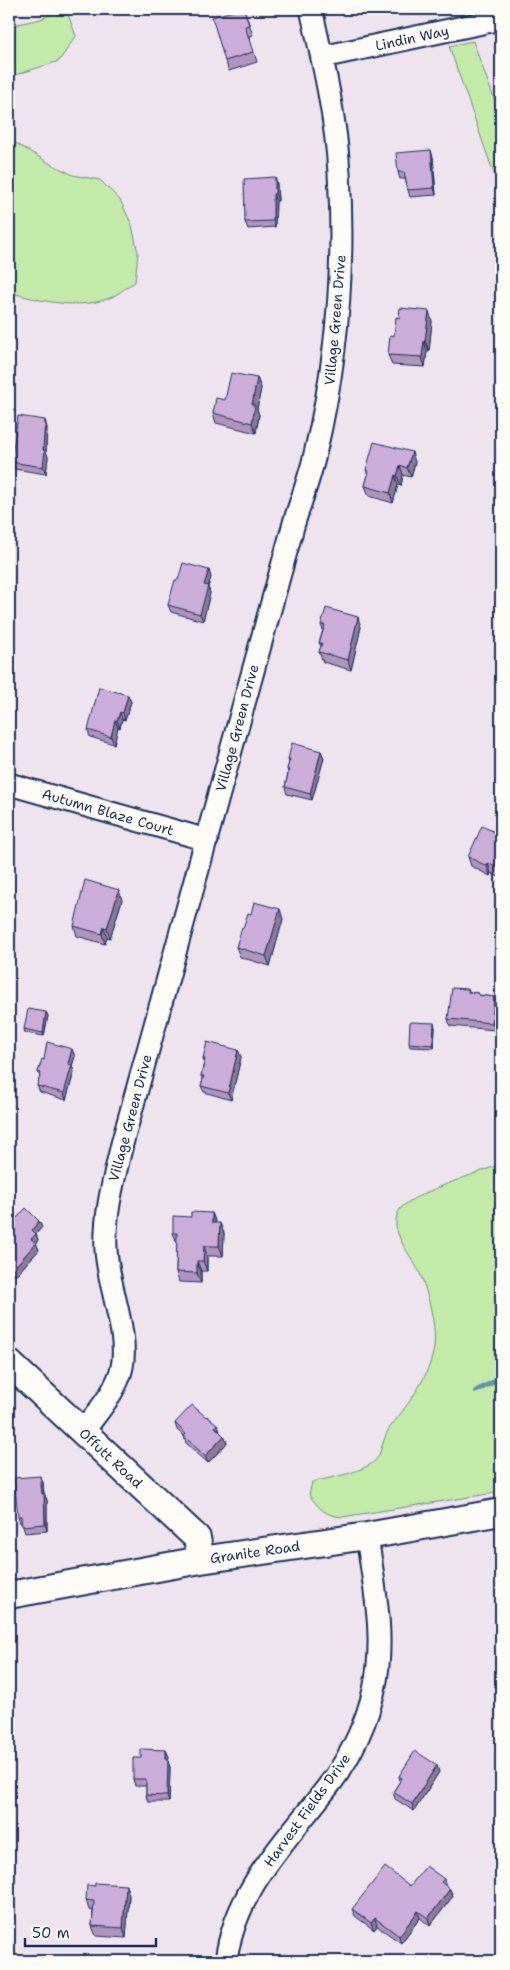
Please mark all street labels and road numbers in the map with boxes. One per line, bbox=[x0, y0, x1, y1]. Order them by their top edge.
street label: Lindin Way bbox=[373, 21, 451, 55]
street label: Village Green Drive bbox=[320, 254, 350, 386]
street label: Village Green Drive bbox=[211, 662, 263, 794]
street label: Autumn Blaze Court bbox=[40, 785, 176, 839]
street label: Village Green Drive bbox=[104, 1052, 156, 1184]
street label: Offutt Road bbox=[76, 1424, 147, 1492]
street label: Granite Road bbox=[209, 1537, 301, 1567]
street label: Harvest Fields Drive bbox=[260, 1750, 354, 1870]

